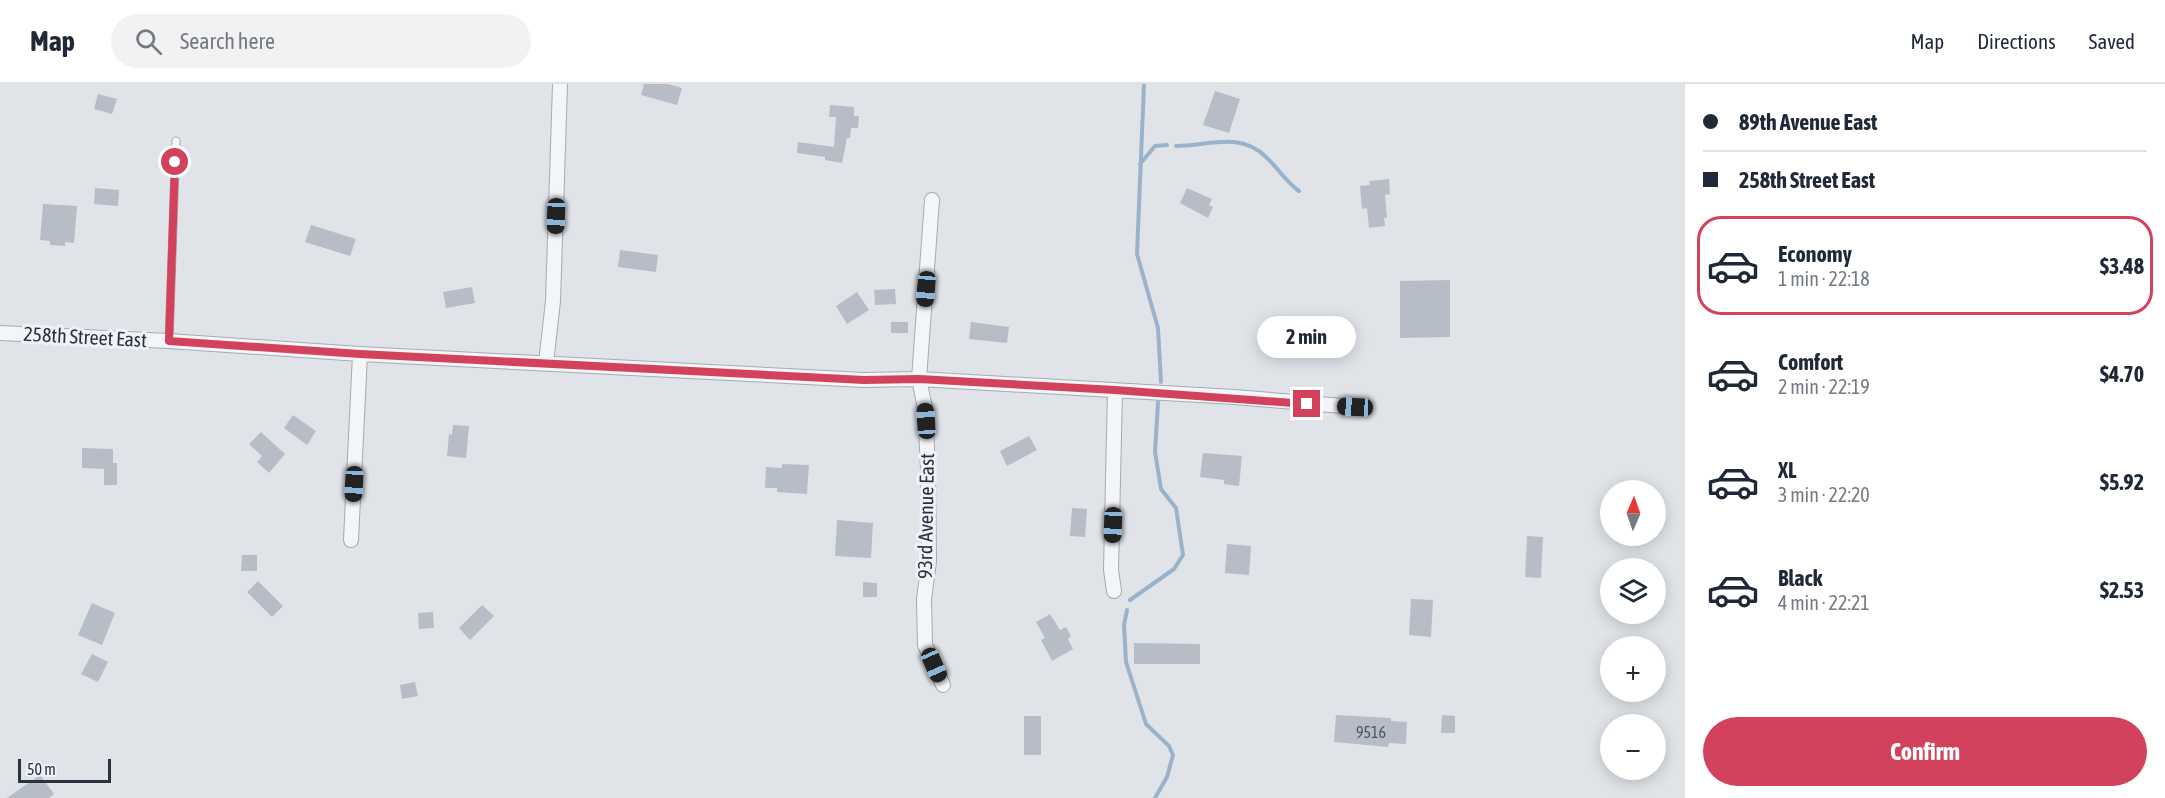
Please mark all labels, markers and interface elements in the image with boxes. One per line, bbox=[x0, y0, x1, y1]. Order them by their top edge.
search box bbox=[111, 14, 531, 68]
text: Map bbox=[30, 25, 75, 57]
icon: search bbox=[132, 25, 165, 58]
text: Search here bbox=[180, 28, 275, 54]
text: Map bbox=[1910, 29, 1944, 53]
text: Directions bbox=[1977, 29, 2056, 53]
text: Saved bbox=[2089, 29, 2135, 53]
text: 89th Avenue East bbox=[1739, 109, 1877, 135]
route start bbox=[161, 148, 188, 175]
text: 258th Street East bbox=[1739, 167, 1875, 193]
car bbox=[546, 198, 566, 234]
icon: car bbox=[1706, 239, 1760, 293]
text: Economy bbox=[1778, 241, 1852, 267]
text: $3.48 bbox=[2100, 253, 2144, 279]
text: 1 min · 22:18 bbox=[1778, 267, 1870, 290]
car bbox=[915, 270, 937, 308]
callout: 2 min bbox=[1258, 317, 1356, 359]
street label: 258th Street East bbox=[23, 322, 148, 351]
text: 2 min bbox=[1286, 325, 1327, 348]
icon: car bbox=[1706, 347, 1760, 401]
text: Comfort bbox=[1778, 349, 1843, 375]
text: $4.70 bbox=[2100, 361, 2144, 387]
text: 2 min · 22:19 bbox=[1778, 375, 1870, 398]
route end bbox=[1293, 390, 1320, 417]
car bbox=[1337, 397, 1373, 417]
car bbox=[916, 402, 936, 440]
street label: 93rd Avenue East bbox=[913, 453, 938, 579]
icon: car bbox=[1706, 455, 1760, 509]
text: XL bbox=[1778, 457, 1796, 483]
car bbox=[344, 466, 364, 502]
text: $5.92 bbox=[2100, 469, 2144, 495]
north arrow bbox=[1600, 480, 1666, 546]
map controls bbox=[1600, 480, 1666, 780]
text: 3 min · 22:20 bbox=[1778, 483, 1870, 506]
car bbox=[1103, 507, 1123, 543]
button: layers bbox=[1600, 558, 1666, 624]
icon: car bbox=[1706, 563, 1760, 617]
text: Black bbox=[1778, 565, 1822, 591]
text: $2.53 bbox=[2100, 577, 2144, 603]
text: 4 min · 22:21 bbox=[1778, 591, 1870, 614]
button: + bbox=[1600, 636, 1666, 702]
car bbox=[918, 645, 950, 685]
button: − bbox=[1600, 714, 1666, 780]
button: Confirm bbox=[1703, 717, 2147, 786]
house number: 9516 bbox=[1356, 723, 1386, 741]
scale bar bbox=[18, 756, 111, 784]
text: 50 m bbox=[27, 760, 56, 778]

